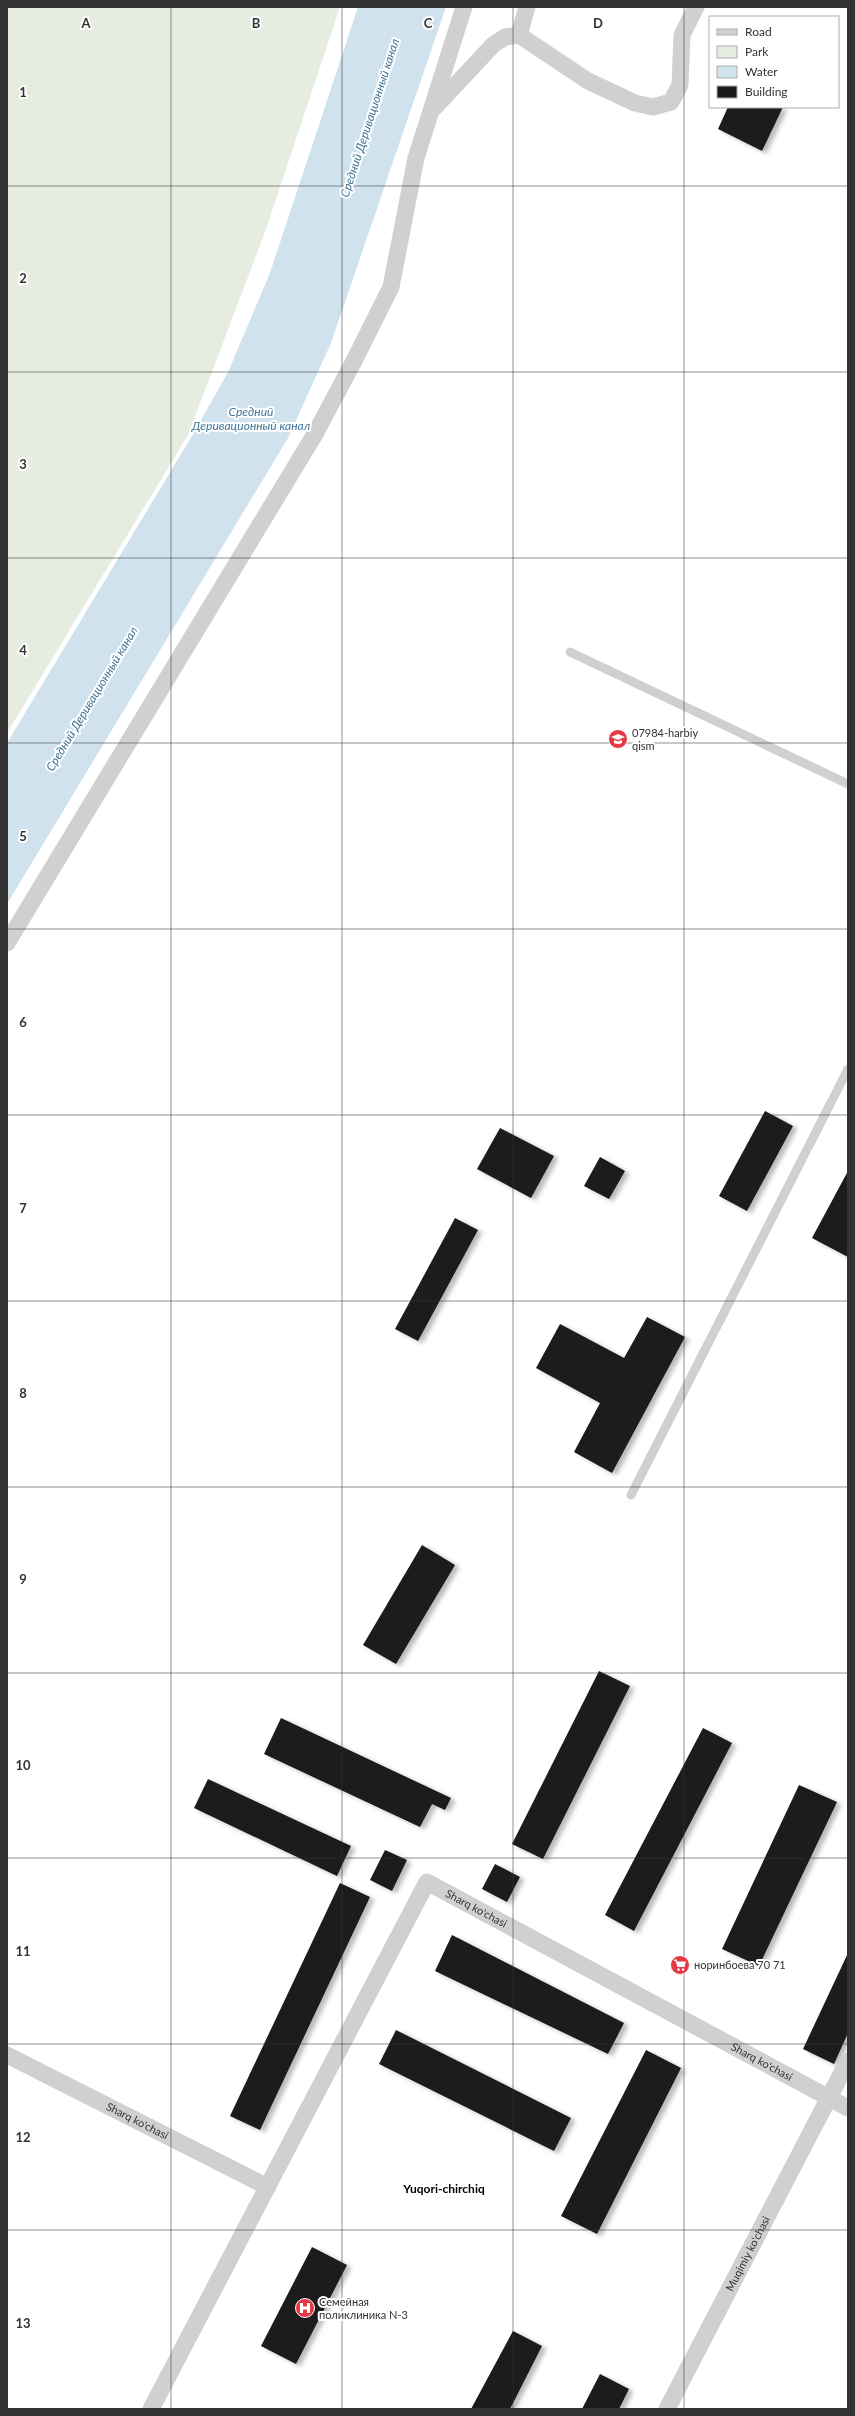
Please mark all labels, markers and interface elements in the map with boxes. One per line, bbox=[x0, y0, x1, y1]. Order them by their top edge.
text: A bbox=[80, 15, 91, 31]
text: B bbox=[252, 15, 261, 31]
text: C bbox=[424, 15, 433, 31]
text: D bbox=[593, 15, 603, 31]
legend bbox=[709, 16, 839, 108]
text: Road bbox=[745, 24, 772, 39]
water label: Средний Деривационный канал bbox=[337, 37, 402, 199]
text: Park bbox=[745, 44, 769, 59]
text: Water bbox=[745, 64, 778, 79]
text: 1 bbox=[19, 84, 27, 100]
text: Building bbox=[745, 84, 788, 99]
text: 2 bbox=[19, 270, 27, 286]
water label: Средний Деривационный канал bbox=[191, 404, 310, 433]
text: 3 bbox=[19, 456, 27, 472]
water label: Средний Деривационный канал bbox=[42, 624, 141, 774]
text: 4 bbox=[19, 642, 27, 658]
place label: 07984-harbiy qism bbox=[632, 726, 698, 752]
school or university icon: 07984-harbiy qism bbox=[607, 728, 629, 750]
text: 5 bbox=[19, 828, 27, 844]
text: 6 bbox=[19, 1014, 27, 1030]
text: 7 bbox=[19, 1200, 27, 1216]
text: 8 bbox=[19, 1385, 27, 1401]
text: 9 bbox=[19, 1571, 27, 1587]
text: 10 bbox=[15, 1757, 31, 1773]
street label: Sharq ko'chasi bbox=[444, 1886, 510, 1930]
text: 11 bbox=[15, 1943, 31, 1959]
supermarket icon: норинбоева 70 71 bbox=[669, 1954, 691, 1976]
place label: норинбоева 70 71 bbox=[694, 1958, 786, 1971]
street label: Sharq ko'chasi bbox=[729, 2040, 795, 2083]
street label: Sharq ko'chasi bbox=[104, 2099, 171, 2142]
text: 12 bbox=[15, 2129, 31, 2145]
district label: Yuqori-chirchiq bbox=[402, 2181, 485, 2196]
street label: Muqimiy ko‘chasi bbox=[722, 2214, 772, 2293]
place label: Семейная поликлиника N-3 bbox=[319, 2295, 408, 2321]
hospital icon: Семейная поликлиника N-3 bbox=[294, 2297, 316, 2319]
text: 13 bbox=[15, 2315, 31, 2331]

